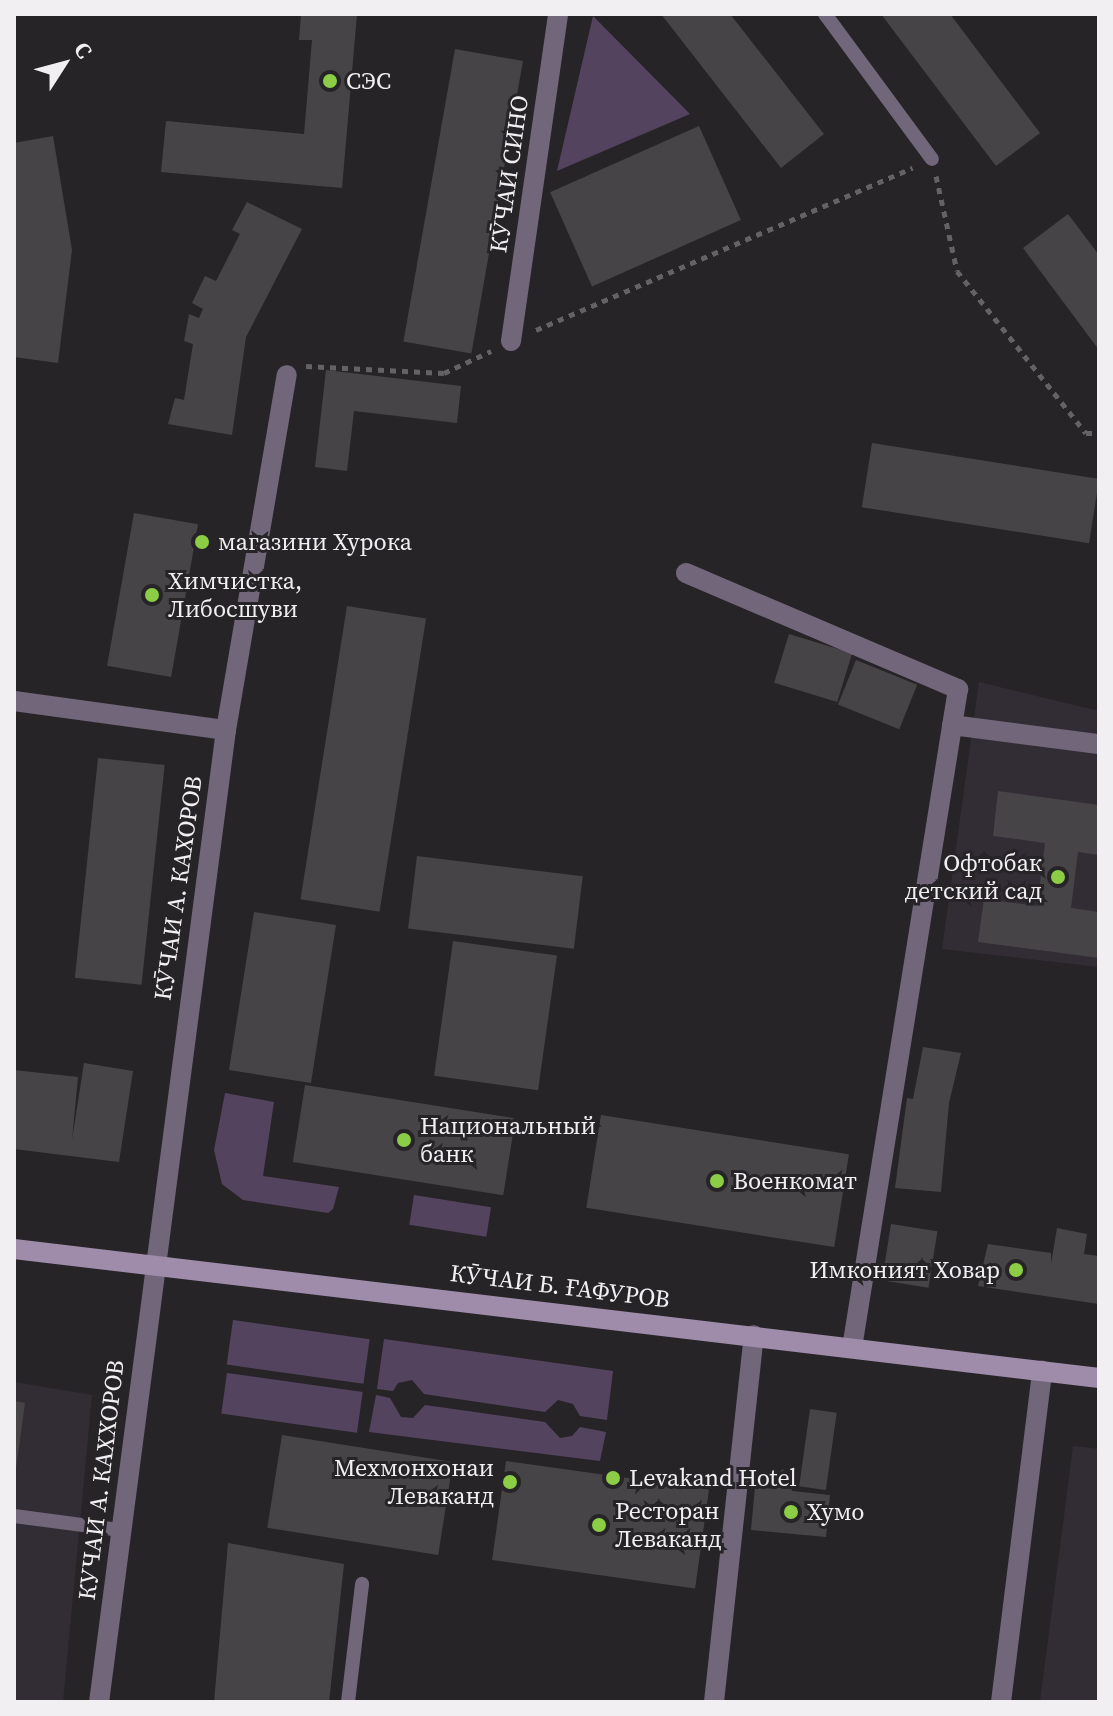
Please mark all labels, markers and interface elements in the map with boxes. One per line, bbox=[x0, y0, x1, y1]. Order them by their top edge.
north arrow bbox=[24, 24, 104, 104]
text: С bbox=[67, 36, 100, 64]
place label: СЭС bbox=[346, 67, 391, 95]
marker: СЭС bbox=[321, 72, 339, 90]
street label: КӮЧАИ СИНО bbox=[484, 93, 534, 255]
place label: магазини Хурока bbox=[218, 528, 412, 556]
marker: магазини Хурока bbox=[193, 533, 211, 551]
place label: Химчистка, Либосшуви bbox=[168, 567, 302, 623]
marker: Химчистка, Либосшуви bbox=[143, 586, 161, 604]
street label: КӮЧАИ А. КАХОРОВ bbox=[148, 774, 208, 1002]
place label: Офтобак детский сад bbox=[904, 849, 1042, 905]
marker: Офтобак детский сад bbox=[1049, 868, 1067, 886]
place label: Национальный банк bbox=[420, 1112, 596, 1168]
marker: Национальный банк bbox=[395, 1131, 413, 1149]
place label: Военкомат bbox=[733, 1167, 857, 1195]
marker: Военкомат bbox=[708, 1172, 726, 1190]
place label: Имконият Ховар bbox=[809, 1256, 1000, 1284]
street label: КӮЧАИ Б. ҒАФУРОВ bbox=[449, 1258, 671, 1314]
marker: Имконият Ховар bbox=[1007, 1261, 1025, 1279]
street label: КУЧАИ А. КАХХОРОВ bbox=[72, 1358, 130, 1602]
place label: Мехмонхонаи Леваканд bbox=[334, 1454, 494, 1510]
place label: Levakand Hotel bbox=[629, 1464, 797, 1492]
marker: Levakand Hotel bbox=[604, 1469, 622, 1487]
marker: Мехмонхонаи Леваканд bbox=[501, 1473, 519, 1491]
place label: Ресторан Леваканд bbox=[615, 1497, 721, 1553]
place label: Хумо bbox=[807, 1498, 864, 1526]
marker: Хумо bbox=[782, 1503, 800, 1521]
marker: Ресторан Леваканд bbox=[590, 1516, 608, 1534]

